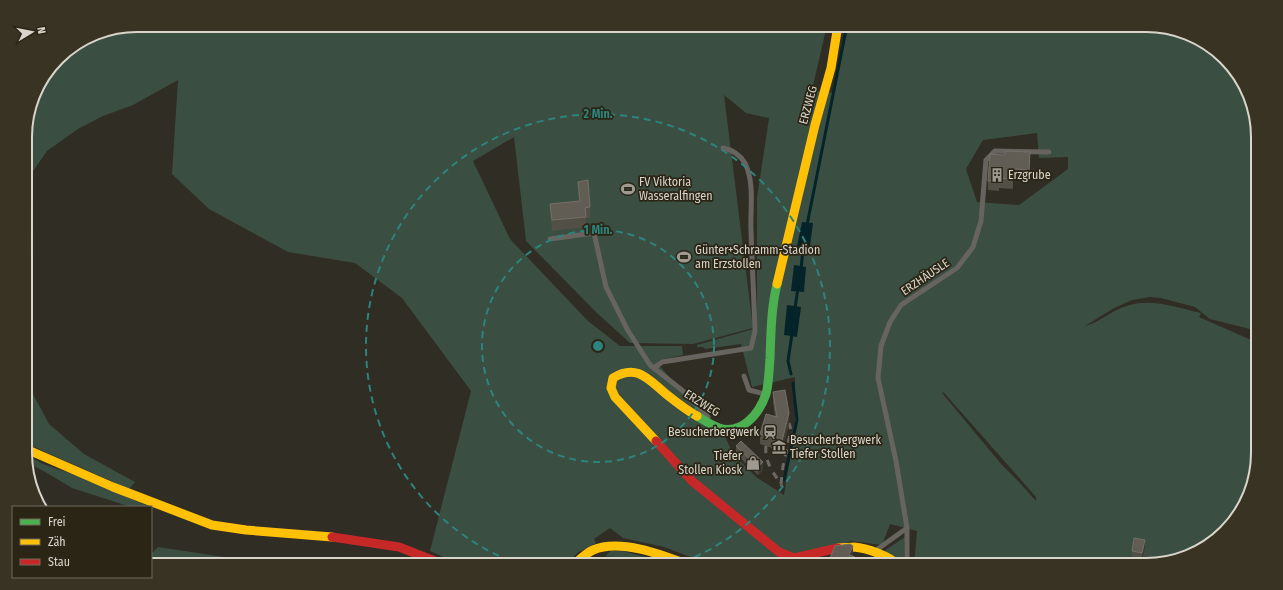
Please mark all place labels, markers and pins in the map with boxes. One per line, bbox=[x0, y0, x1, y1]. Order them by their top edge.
building icon: Erzgrube bbox=[989, 167, 1005, 183]
place label: Erzgrube bbox=[1008, 168, 1051, 182]
place label: FV Viktoria Wasseralfingen bbox=[639, 175, 713, 203]
sports icon: FV Viktoria Wasseralfingen bbox=[620, 181, 636, 197]
place label: Günter+Schramm-Stadion am Erzstollen bbox=[695, 243, 820, 271]
sports icon: Günter+Schramm-Stadion am Erzstollen bbox=[676, 249, 692, 265]
centre of rings bbox=[591, 339, 605, 353]
station icon: Besucherbergwerk bbox=[762, 424, 778, 440]
place label: Besucherbergwerk bbox=[668, 425, 759, 439]
place label: Besucherbergwerk Tiefer Stollen bbox=[790, 433, 881, 461]
museum icon: Besucherbergwerk Tiefer Stollen bbox=[771, 439, 787, 455]
place label: Tiefer Stollen Kiosk bbox=[678, 449, 743, 477]
shop icon: Tiefer Stollen Kiosk bbox=[745, 455, 761, 471]

